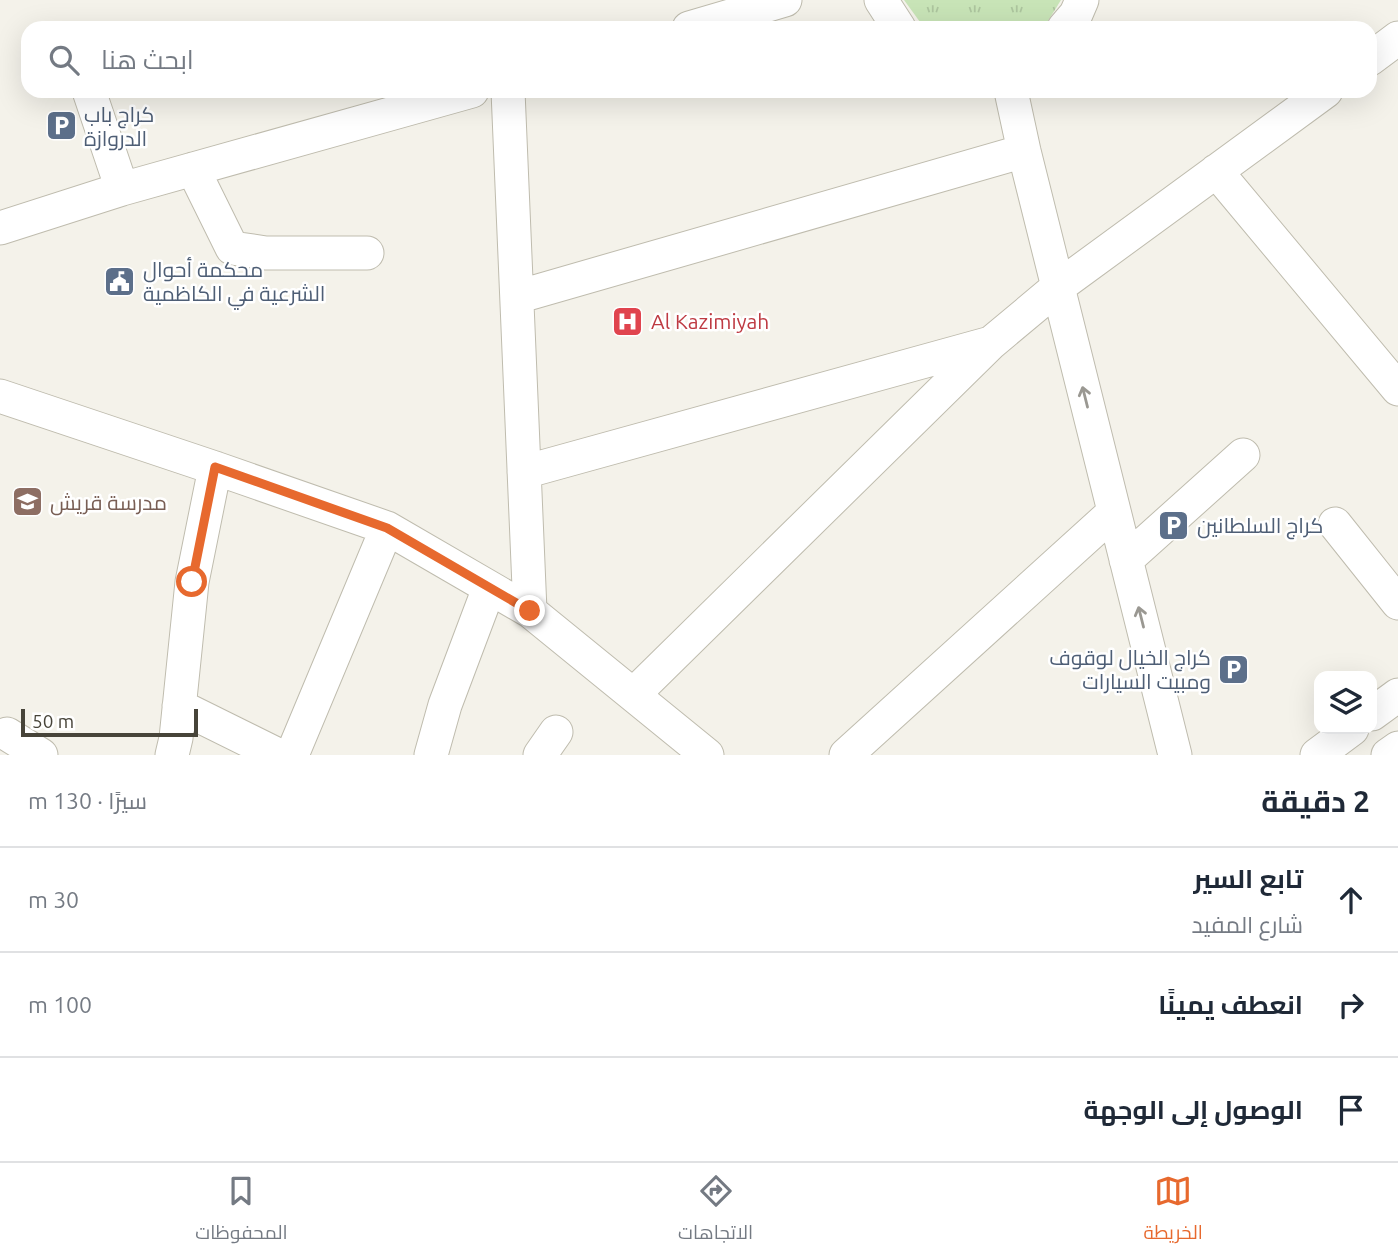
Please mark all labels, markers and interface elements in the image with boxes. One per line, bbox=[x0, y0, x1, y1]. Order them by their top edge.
search box bbox=[21, 21, 1377, 98]
icon: search bbox=[45, 41, 83, 79]
text: ابحث هنا bbox=[101, 45, 194, 74]
place label: كراج باب الدروازة bbox=[84, 102, 154, 151]
parking icon: كراج باب الدروازة bbox=[44, 109, 78, 143]
place label: محكمة أحوال الشرعية في الكاظمية bbox=[143, 257, 325, 310]
public building icon: محكمة أحوال الشرعية في الكاظمية bbox=[103, 264, 137, 298]
hospital icon: Al Kazimiyah bbox=[611, 304, 645, 338]
place label: Al Kazimiyah bbox=[651, 309, 769, 333]
one-way arrow bbox=[1078, 386, 1091, 409]
school or university icon: مدرسة قريش bbox=[10, 485, 44, 519]
place label: مدرسة قريش bbox=[50, 490, 167, 516]
parking icon: كراج السلطانين bbox=[1157, 508, 1191, 542]
place label: كراج السلطانين bbox=[1197, 513, 1323, 540]
route start bbox=[176, 566, 207, 597]
route end bbox=[514, 595, 545, 626]
one-way arrow bbox=[1134, 607, 1147, 629]
place label: كراج الخيال لوقوف ومبيت السيارات bbox=[1049, 645, 1211, 694]
parking icon: كراج الخيال لوقوف ومبيت السيارات bbox=[1217, 652, 1251, 686]
map controls bbox=[1314, 671, 1377, 734]
button: layers bbox=[1314, 671, 1377, 734]
scale bar bbox=[21, 706, 198, 738]
text: 50 m bbox=[32, 710, 74, 732]
text: 2 دقيقة bbox=[1261, 784, 1370, 818]
text: سيرًا · 130 m bbox=[28, 788, 147, 813]
text: تابع السير bbox=[1193, 864, 1303, 893]
icon: ahead bbox=[1332, 881, 1370, 919]
text: 30 m bbox=[28, 887, 79, 912]
text: شارع المفيد bbox=[1191, 912, 1303, 937]
icon: right bbox=[1332, 986, 1370, 1024]
text: انعطف يمينًا bbox=[1158, 990, 1303, 1019]
text: 100 m bbox=[28, 992, 92, 1017]
icon: arrive bbox=[1332, 1091, 1370, 1129]
text: الوصول إلى الوجهة bbox=[1084, 1095, 1303, 1124]
tab: المحفوظات bbox=[195, 1172, 288, 1250]
tab: الاتجاهات bbox=[678, 1172, 753, 1250]
tab: الخريطة bbox=[1144, 1172, 1203, 1250]

